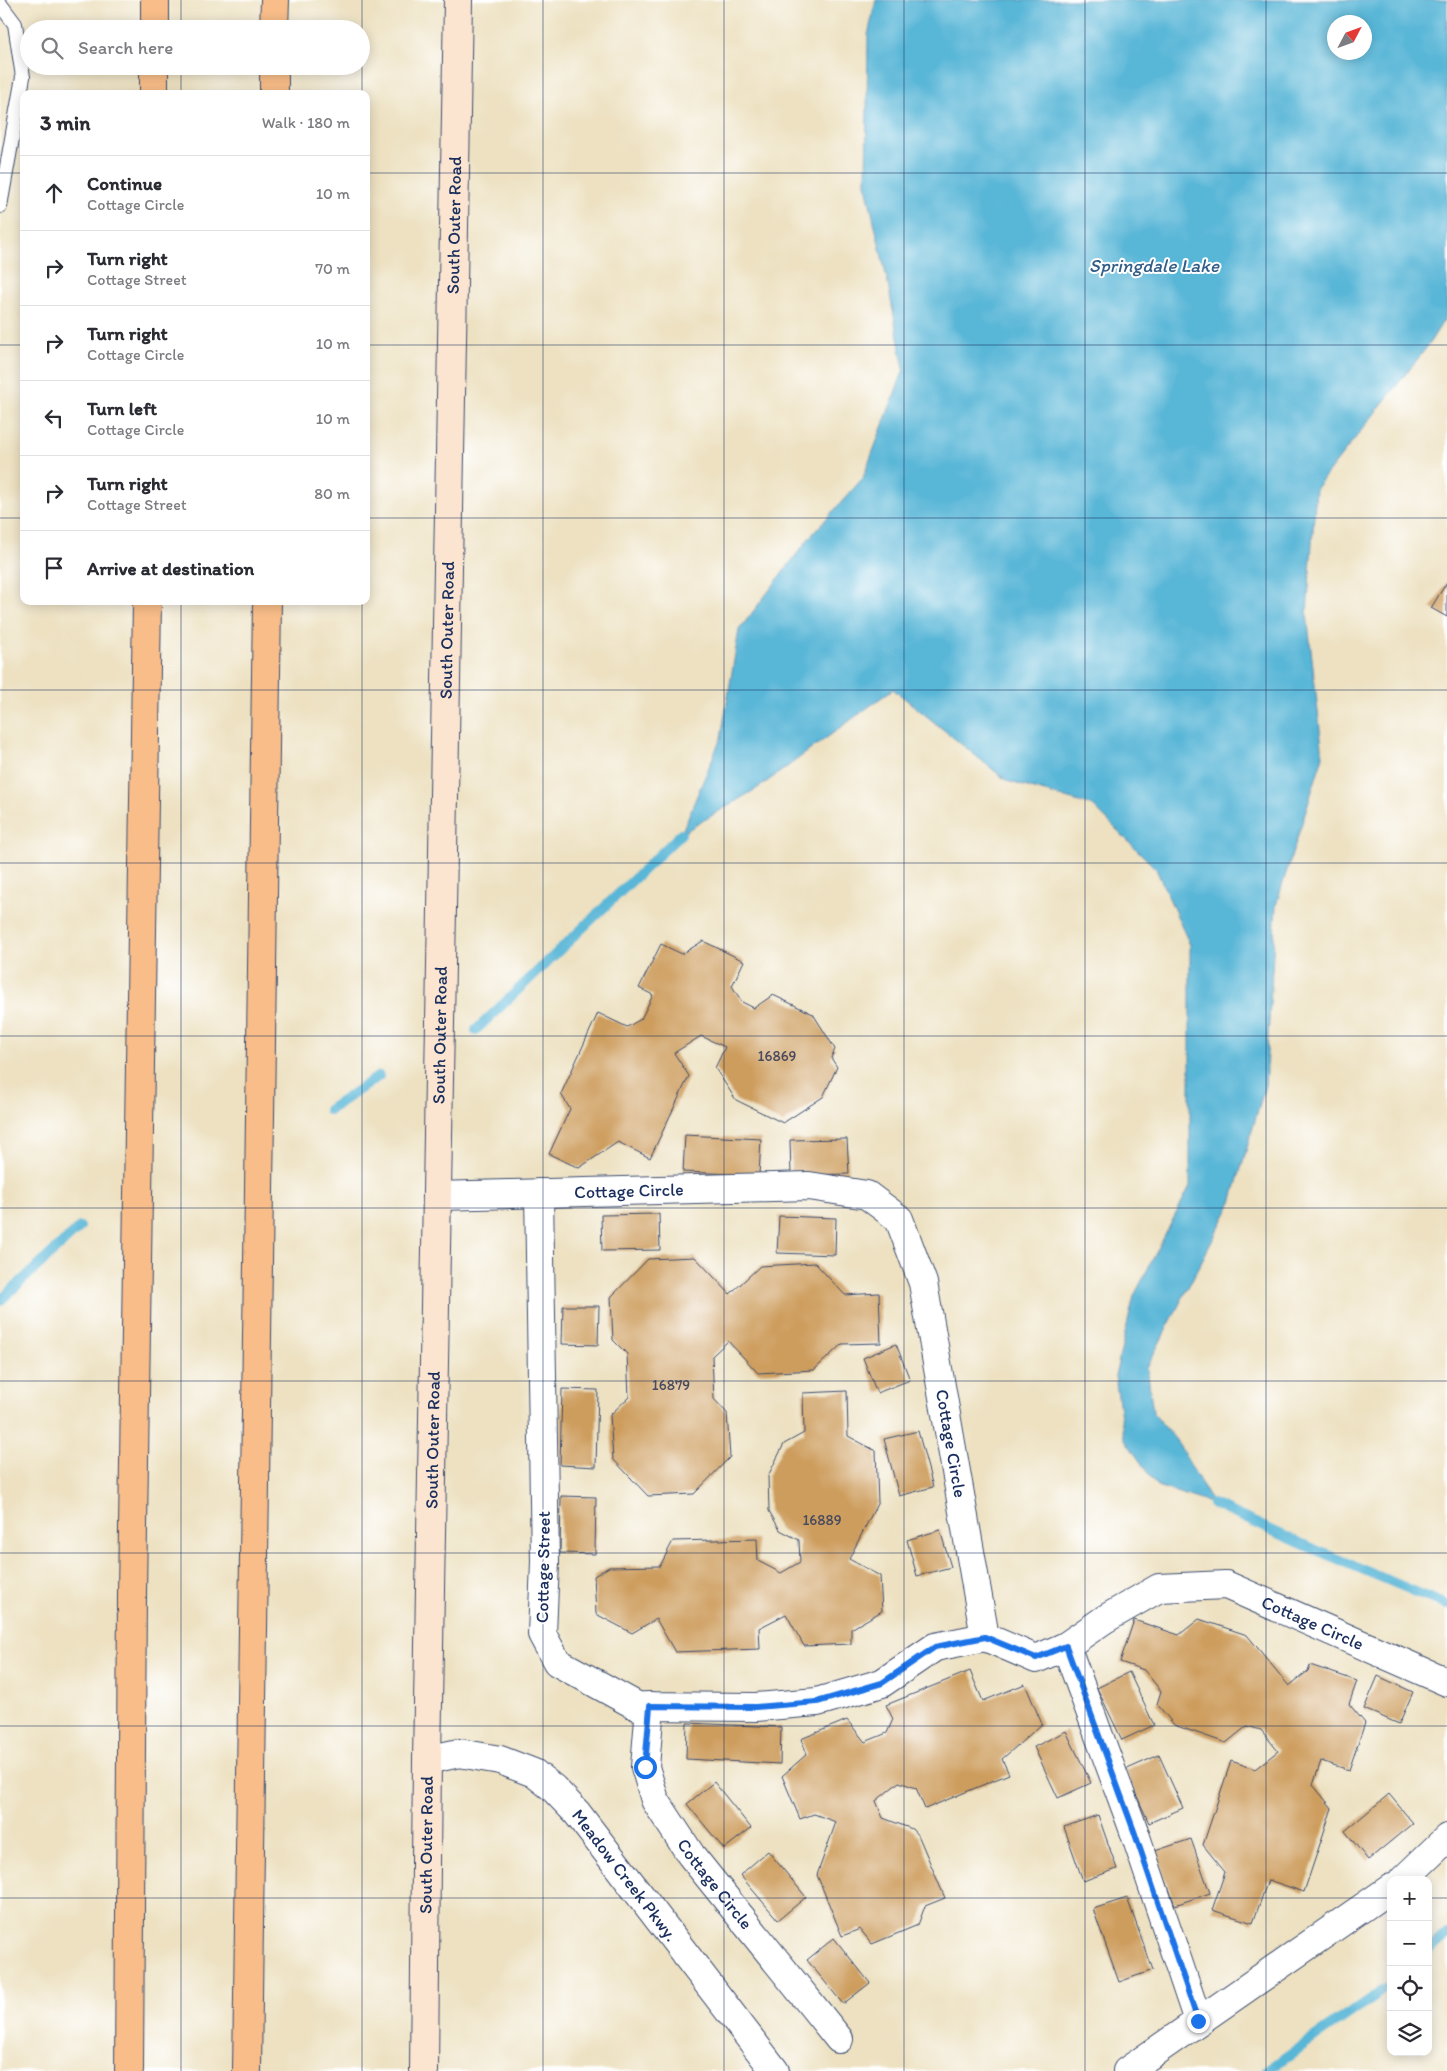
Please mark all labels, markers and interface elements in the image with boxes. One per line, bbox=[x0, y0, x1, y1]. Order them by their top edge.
north arrow bbox=[1327, 15, 1372, 60]
search box bbox=[20, 20, 370, 75]
icon: search bbox=[38, 34, 66, 62]
text: Search here bbox=[78, 36, 173, 59]
text: 3 min bbox=[40, 110, 90, 135]
text: Walk · 180 m bbox=[262, 113, 350, 132]
street label: South Outer Road bbox=[442, 156, 466, 294]
text: Continue bbox=[87, 172, 162, 195]
icon: ahead bbox=[40, 179, 68, 207]
text: 10 m bbox=[316, 184, 350, 203]
text: Cottage Circle bbox=[87, 195, 184, 214]
text: Turn right bbox=[87, 247, 168, 270]
icon: right bbox=[40, 254, 68, 282]
water label: Springdale Lake bbox=[1089, 254, 1220, 277]
text: 70 m bbox=[315, 259, 350, 278]
text: Cottage Street bbox=[87, 270, 187, 289]
text: Turn right bbox=[87, 322, 168, 345]
icon: right bbox=[40, 329, 68, 357]
text: 10 m bbox=[316, 334, 350, 353]
text: Cottage Circle bbox=[87, 345, 184, 364]
text: Turn left bbox=[87, 397, 157, 420]
icon: left bbox=[40, 404, 68, 432]
text: 10 m bbox=[316, 409, 350, 428]
text: Cottage Circle bbox=[87, 420, 184, 439]
text: Turn right bbox=[87, 472, 168, 495]
icon: right bbox=[40, 479, 68, 507]
text: 80 m bbox=[314, 484, 350, 503]
text: Cottage Street bbox=[87, 495, 187, 514]
icon: arrive bbox=[40, 554, 68, 582]
text: Arrive at destination bbox=[87, 557, 254, 580]
street label: South Outer Road bbox=[435, 561, 459, 699]
street label: South Outer Road bbox=[428, 966, 452, 1104]
house number: 16869 bbox=[758, 1047, 797, 1065]
street label: Cottage Circle bbox=[574, 1178, 684, 1203]
street label: South Outer Road bbox=[420, 1371, 445, 1509]
house number: 16879 bbox=[652, 1376, 690, 1394]
street label: Cottage Circle bbox=[931, 1388, 971, 1499]
street label: Cottage Street bbox=[531, 1510, 555, 1623]
house number: 16889 bbox=[802, 1511, 842, 1529]
street label: Cottage Circle bbox=[1258, 1591, 1367, 1655]
route start bbox=[634, 1756, 657, 1779]
street label: South Outer Road bbox=[415, 1776, 438, 1914]
street label: Meadow Creek Pkwy. bbox=[567, 1805, 682, 1946]
street label: Cottage Circle bbox=[672, 1835, 757, 1934]
map controls bbox=[1387, 1876, 1432, 2056]
button: + bbox=[1387, 1876, 1432, 1921]
button: − bbox=[1387, 1921, 1432, 1966]
button: locate bbox=[1387, 1966, 1432, 2011]
route end bbox=[1187, 2010, 1210, 2033]
button: layers bbox=[1387, 2011, 1432, 2056]

